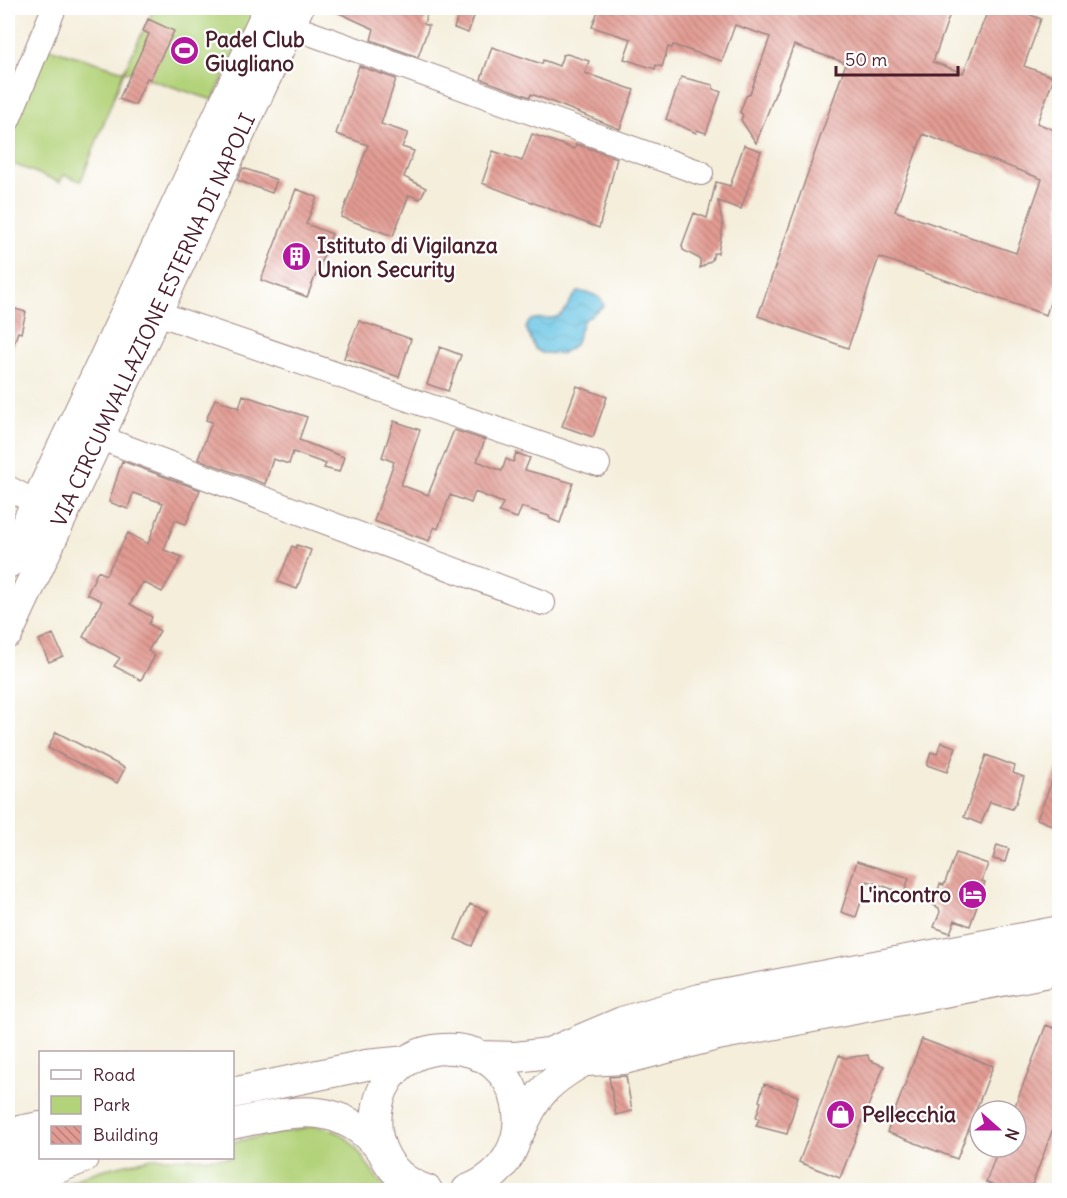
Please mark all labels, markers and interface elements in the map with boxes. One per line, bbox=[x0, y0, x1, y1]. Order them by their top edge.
place label: Padel Club Giugliano bbox=[205, 26, 305, 77]
sports icon: Padel Club Giugliano bbox=[168, 35, 200, 67]
scale bar bbox=[836, 39, 958, 77]
text: 50 m bbox=[845, 48, 887, 71]
street label: VIA CIRCUMVALLAZIONE ESTERNA DI NAPOLI bbox=[45, 109, 261, 531]
place label: Istituto di Vigilanza Union Security bbox=[317, 232, 498, 283]
building icon: Istituto di Vigilanza Union Security bbox=[280, 241, 312, 273]
hotel icon: L'incontro bbox=[956, 878, 988, 910]
place label: L'incontro bbox=[859, 881, 951, 908]
legend bbox=[39, 1051, 234, 1159]
text: Road bbox=[93, 1063, 136, 1086]
text: Park bbox=[93, 1093, 130, 1116]
shop icon: Pellecchia bbox=[825, 1098, 857, 1130]
north arrow bbox=[968, 1099, 1028, 1159]
place label: Pellecchia bbox=[862, 1101, 956, 1128]
text: Building bbox=[93, 1123, 158, 1146]
text: N bbox=[1001, 1126, 1023, 1143]

